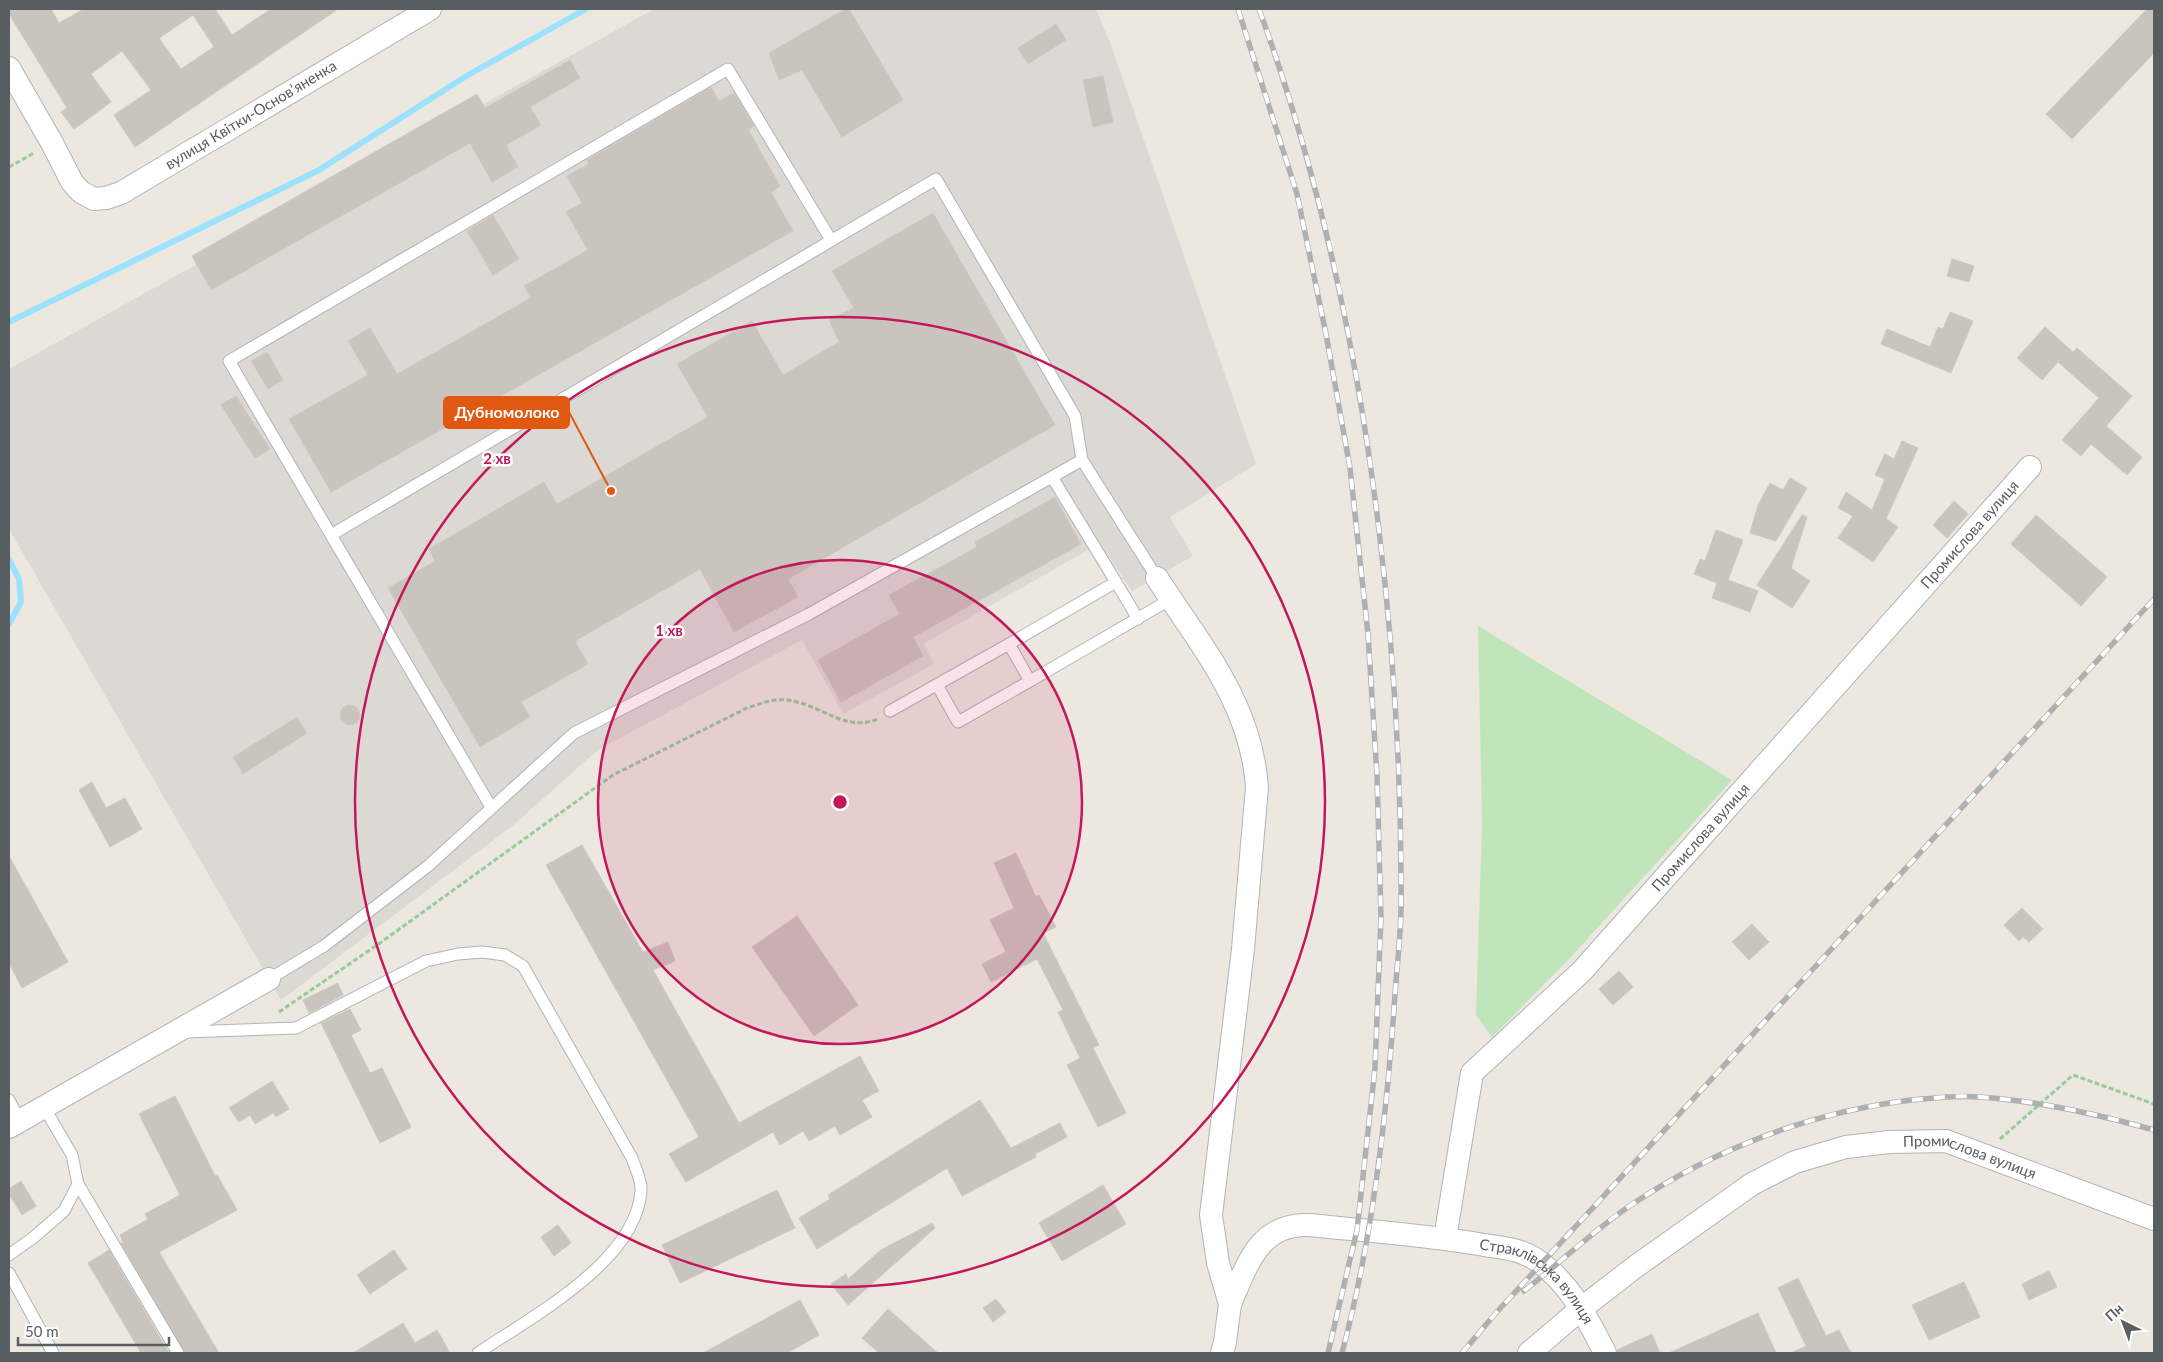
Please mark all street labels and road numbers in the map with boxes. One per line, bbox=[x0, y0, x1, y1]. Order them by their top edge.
street label: вулиця Квітки-Основʼяненка bbox=[162, 56, 339, 172]
street label: Промислова вулиця bbox=[1916, 476, 2022, 592]
street label: Промислова вулиця bbox=[1647, 779, 1753, 894]
street label: Промислова вулиця bbox=[1903, 1131, 2039, 1182]
street label: Страклівська вулиця bbox=[1478, 1234, 1598, 1327]

